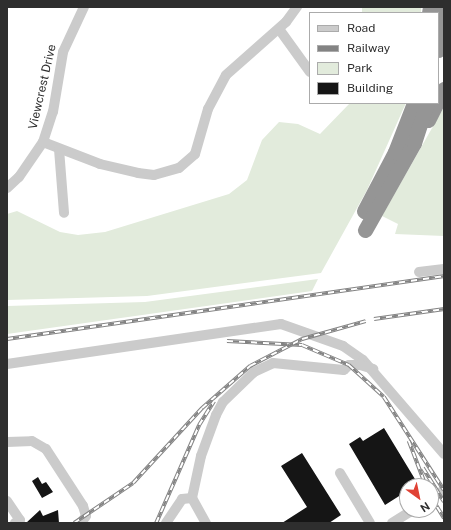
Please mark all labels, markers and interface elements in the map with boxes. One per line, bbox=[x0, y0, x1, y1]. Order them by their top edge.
legend bbox=[309, 12, 439, 104]
text: Road bbox=[347, 21, 375, 35]
text: Railway bbox=[347, 41, 390, 55]
street label: Viewcrest Drive bbox=[26, 43, 60, 131]
text: Park bbox=[347, 61, 373, 75]
text: Building bbox=[347, 81, 393, 95]
north arrow bbox=[399, 478, 439, 518]
text: N bbox=[418, 500, 432, 515]

